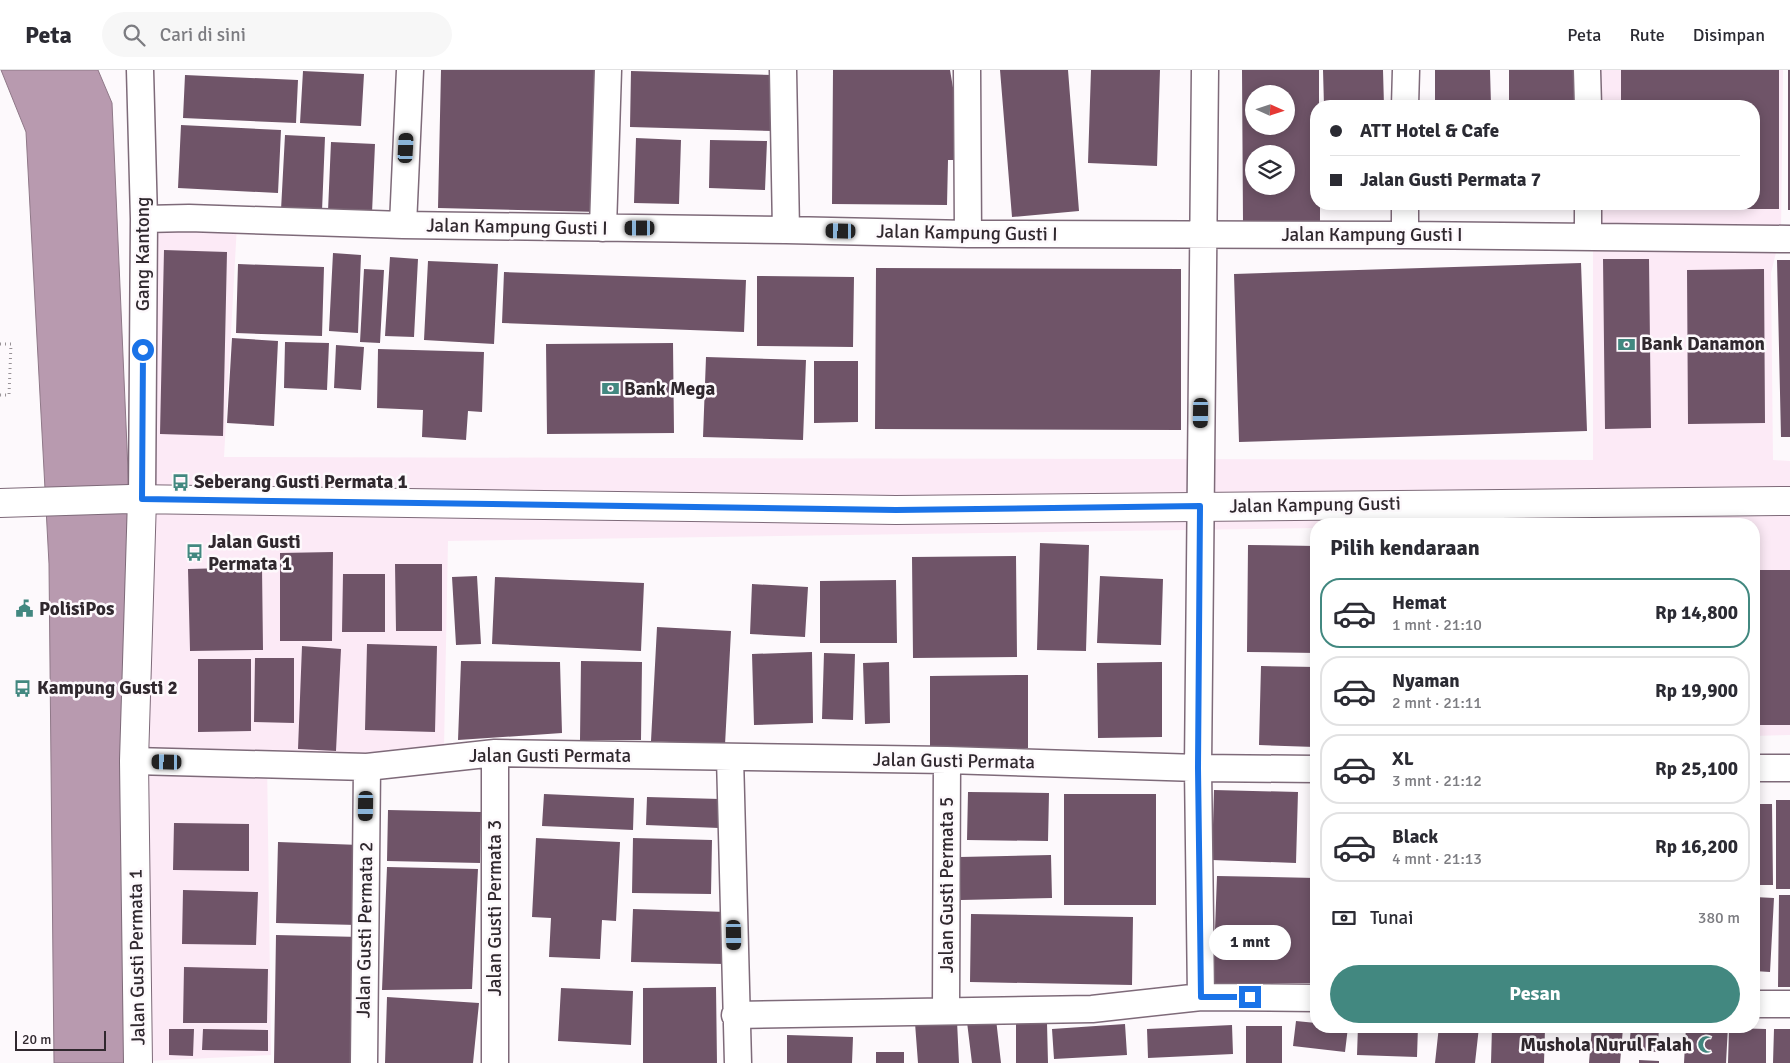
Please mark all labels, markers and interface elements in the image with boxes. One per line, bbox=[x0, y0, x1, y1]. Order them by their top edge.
search box bbox=[102, 12, 452, 57]
text: Peta bbox=[25, 20, 72, 50]
icon: search bbox=[120, 21, 148, 49]
text: Cari di sini bbox=[160, 23, 246, 47]
text: Peta bbox=[1567, 24, 1601, 46]
text: Rute bbox=[1629, 24, 1665, 46]
text: Disimpan bbox=[1693, 24, 1765, 46]
north arrow bbox=[1245, 85, 1295, 135]
map controls bbox=[1245, 85, 1295, 195]
text: ATT Hotel & Cafe bbox=[1360, 119, 1499, 143]
car bbox=[397, 133, 414, 163]
button: layers bbox=[1245, 145, 1295, 195]
text: Jalan Gusti Permata 7 bbox=[1360, 168, 1541, 192]
street label: Gang Kantong bbox=[131, 197, 155, 311]
street label: Jalan Kampung Gusti I bbox=[426, 213, 608, 241]
street label: Jalan Kampung Gusti I bbox=[876, 219, 1058, 247]
car bbox=[625, 221, 655, 236]
car bbox=[825, 223, 856, 239]
street label: Jalan Kampung Gusti I bbox=[1281, 223, 1463, 247]
place label: Bank Danamon bbox=[1641, 332, 1765, 356]
bank icon: Bank Danamon bbox=[1617, 334, 1637, 354]
route start bbox=[132, 339, 154, 361]
place label: Bank Mega bbox=[624, 377, 715, 401]
bank icon: Bank Mega bbox=[600, 379, 620, 399]
car bbox=[1193, 398, 1208, 428]
place label: Seberang Gusti Permata 1 bbox=[194, 470, 408, 494]
bus stop icon: Seberang Gusti Permata 1 bbox=[170, 472, 190, 492]
street label: Jalan Kampung Gusti bbox=[1229, 492, 1401, 518]
place label: Jalan Gusti Permata 1 bbox=[208, 530, 301, 576]
text: Pilih kendaraan bbox=[1330, 534, 1480, 561]
bus stop icon: Jalan Gusti Permata 1 bbox=[184, 543, 204, 563]
icon: car bbox=[1332, 591, 1377, 636]
text: Hemat bbox=[1392, 591, 1447, 615]
place label: PolisiPos bbox=[39, 597, 114, 621]
public building icon: PolisiPos bbox=[15, 599, 35, 619]
text: Rp 14,800 bbox=[1655, 601, 1738, 625]
text: 1 mnt · 21:10 bbox=[1392, 615, 1482, 635]
icon: car bbox=[1332, 669, 1377, 714]
text: Nyaman bbox=[1392, 669, 1460, 693]
place label: Kampung Gusti 2 bbox=[37, 676, 178, 700]
bus stop icon: Kampung Gusti 2 bbox=[13, 678, 33, 698]
text: Rp 19,900 bbox=[1655, 679, 1738, 703]
text: 2 mnt · 21:11 bbox=[1392, 693, 1482, 713]
street label: Jalan Gusti Permata bbox=[469, 744, 631, 768]
icon: car bbox=[1332, 747, 1377, 792]
text: XL bbox=[1392, 747, 1414, 771]
street label: Jalan Gusti Permata bbox=[873, 748, 1035, 774]
car bbox=[151, 754, 182, 770]
text: Rp 25,100 bbox=[1655, 757, 1738, 781]
text: 3 mnt · 21:12 bbox=[1392, 771, 1482, 791]
car bbox=[358, 791, 373, 821]
street label: Jalan Gusti Permata 5 bbox=[935, 797, 959, 973]
street label: Jalan Gusti Permata 3 bbox=[483, 820, 507, 996]
icon: car bbox=[1332, 825, 1377, 870]
text: Black bbox=[1392, 825, 1438, 849]
text: Rp 16,200 bbox=[1655, 835, 1738, 859]
street label: Jalan Gusti Permata 2 bbox=[351, 842, 379, 1018]
text: 4 mnt · 21:13 bbox=[1392, 849, 1482, 869]
street label: Jalan Gusti Permata 1 bbox=[123, 869, 151, 1045]
icon: cash bbox=[1330, 904, 1358, 932]
text: Tunai bbox=[1370, 906, 1413, 930]
text: 380 m bbox=[1698, 908, 1740, 928]
car bbox=[726, 920, 741, 950]
callout: 1 mnt bbox=[1209, 924, 1291, 960]
text: 1 mnt bbox=[1230, 932, 1270, 952]
button: Pesan bbox=[1330, 965, 1740, 1023]
route end bbox=[1239, 986, 1261, 1008]
scale bar bbox=[15, 1028, 106, 1051]
text: 20 m bbox=[22, 1031, 51, 1048]
place label: Mushola Nurul Falah bbox=[1520, 1033, 1692, 1057]
mosque icon: Mushola Nurul Falah bbox=[1696, 1035, 1716, 1055]

